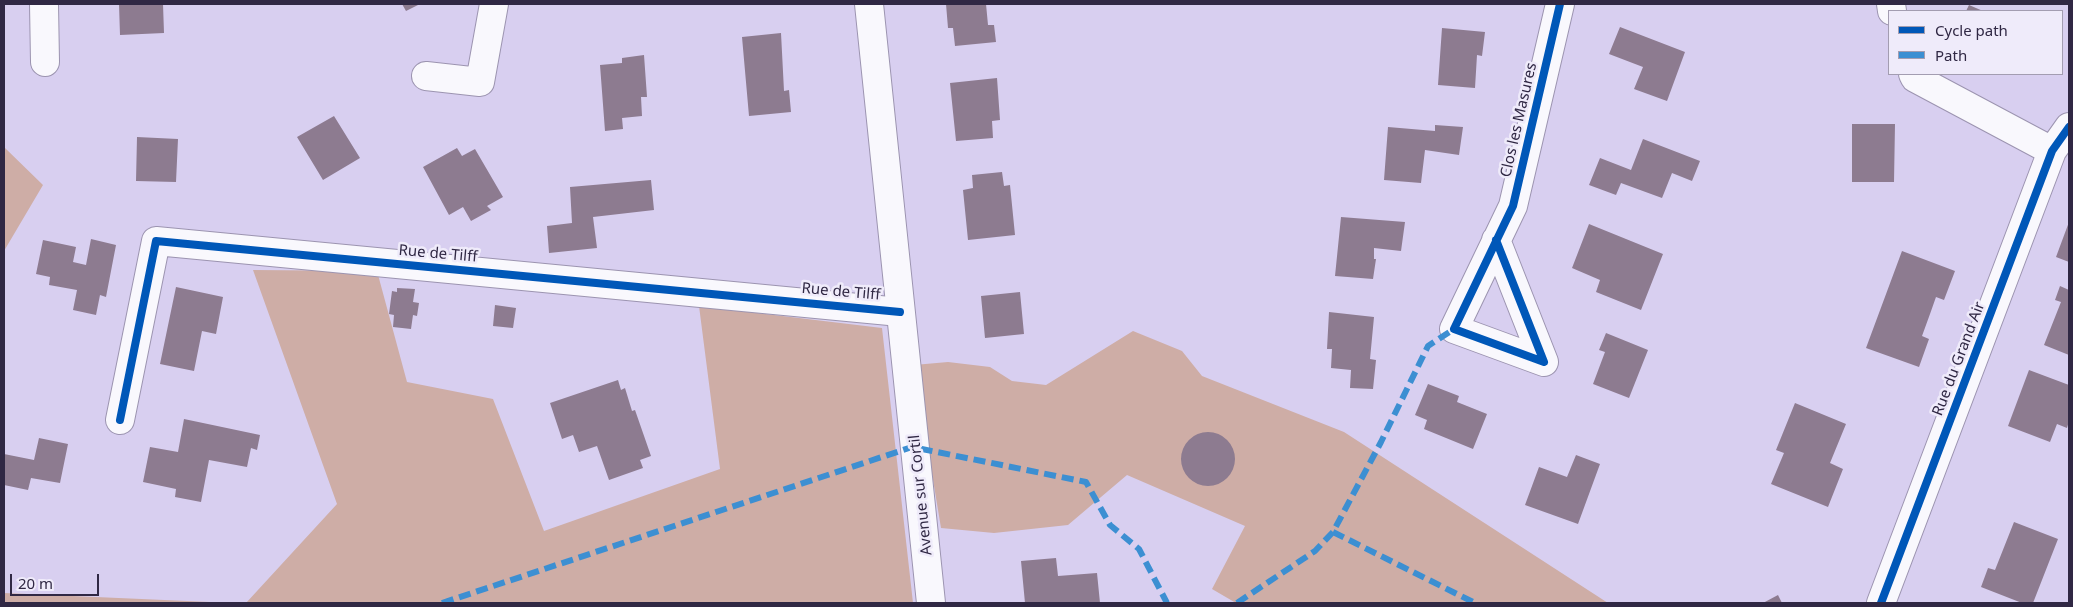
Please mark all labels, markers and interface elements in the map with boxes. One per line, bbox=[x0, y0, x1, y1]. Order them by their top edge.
legend bbox=[1888, 10, 2063, 75]
text: Cycle path bbox=[1935, 20, 2008, 40]
text: Path bbox=[1935, 45, 1967, 65]
street label: Clos les Masures bbox=[1497, 61, 1541, 179]
street label: Rue de Tilff bbox=[398, 242, 478, 266]
street label: Rue de Tilff bbox=[801, 280, 881, 304]
street label: Rue du Grand Air bbox=[1929, 299, 1989, 419]
street label: Avenue sur Cortil bbox=[906, 434, 936, 556]
scale bar bbox=[12, 564, 101, 596]
text: 20 m bbox=[18, 573, 53, 593]

